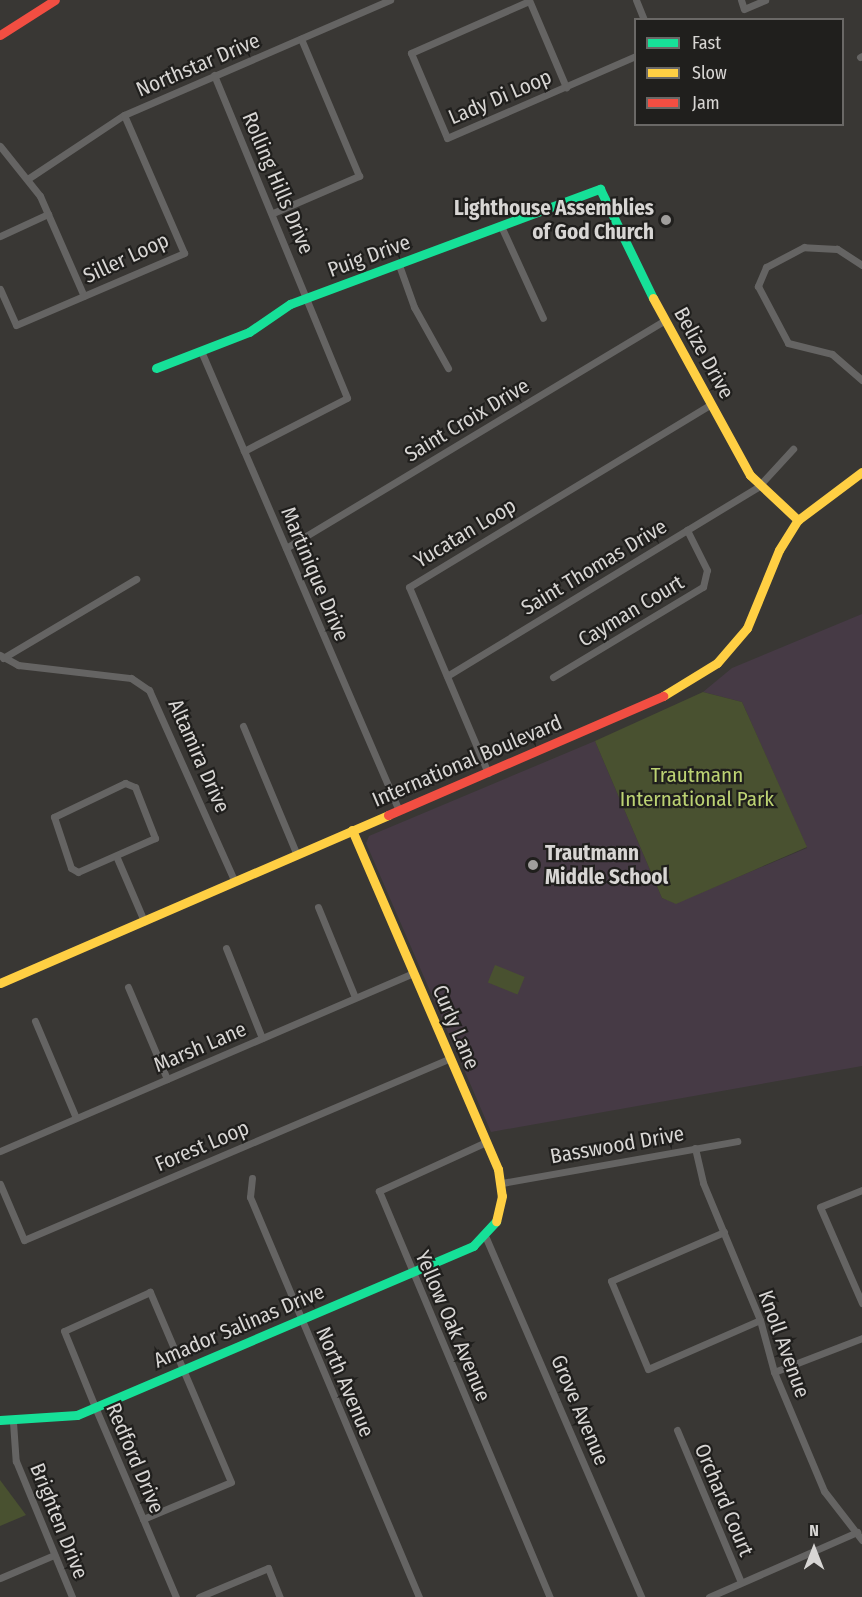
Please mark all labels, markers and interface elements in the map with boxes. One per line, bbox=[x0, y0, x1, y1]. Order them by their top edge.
legend bbox=[634, 18, 844, 126]
street label: Northstar Drive bbox=[132, 28, 264, 102]
text: Fast bbox=[692, 32, 721, 54]
text: Slow bbox=[692, 62, 727, 84]
street label: Lady Di Loop bbox=[445, 64, 555, 130]
text: Jam bbox=[692, 92, 720, 114]
street label: Rolling Hills Drive bbox=[237, 108, 319, 258]
place label: Lighthouse Assemblies of God Church bbox=[454, 195, 654, 245]
marker: Lighthouse Assemblies of God Church bbox=[659, 213, 673, 227]
street label: Siller Loop bbox=[79, 227, 173, 289]
street label: Puig Drive bbox=[324, 229, 414, 283]
street label: Belize Drive bbox=[669, 303, 739, 403]
street label: Saint Croix Drive bbox=[400, 373, 534, 467]
street label: Yucatan Loop bbox=[409, 493, 521, 573]
street label: Martinique Drive bbox=[275, 503, 355, 645]
street label: Saint Thomas Drive bbox=[517, 514, 671, 620]
street label: Cayman Court bbox=[574, 570, 688, 652]
street label: Altamira Drive bbox=[163, 695, 235, 817]
street label: International Boulevard bbox=[368, 710, 566, 812]
park label: Trautmann International Park bbox=[620, 762, 774, 812]
place label: Trautmann Middle School bbox=[545, 840, 668, 890]
marker: Trautmann Middle School bbox=[526, 858, 540, 872]
street label: Curly Lane bbox=[427, 981, 485, 1073]
street label: Marsh Lane bbox=[150, 1016, 250, 1078]
street label: Forest Loop bbox=[151, 1115, 253, 1177]
street label: Basswood Drive bbox=[548, 1121, 686, 1169]
street label: Yellow Oak Avenue bbox=[410, 1247, 496, 1405]
street label: Amador Salinas Drive bbox=[150, 1279, 328, 1373]
street label: Knoll Avenue bbox=[753, 1287, 815, 1401]
street label: North Avenue bbox=[311, 1323, 379, 1441]
street label: Grove Avenue bbox=[545, 1351, 615, 1469]
street label: Redford Drive bbox=[100, 1399, 170, 1517]
street label: Orchard Court bbox=[689, 1440, 759, 1560]
street label: Brighten Drive bbox=[24, 1460, 94, 1582]
north arrow bbox=[784, 1519, 844, 1579]
text: N bbox=[809, 1521, 819, 1540]

